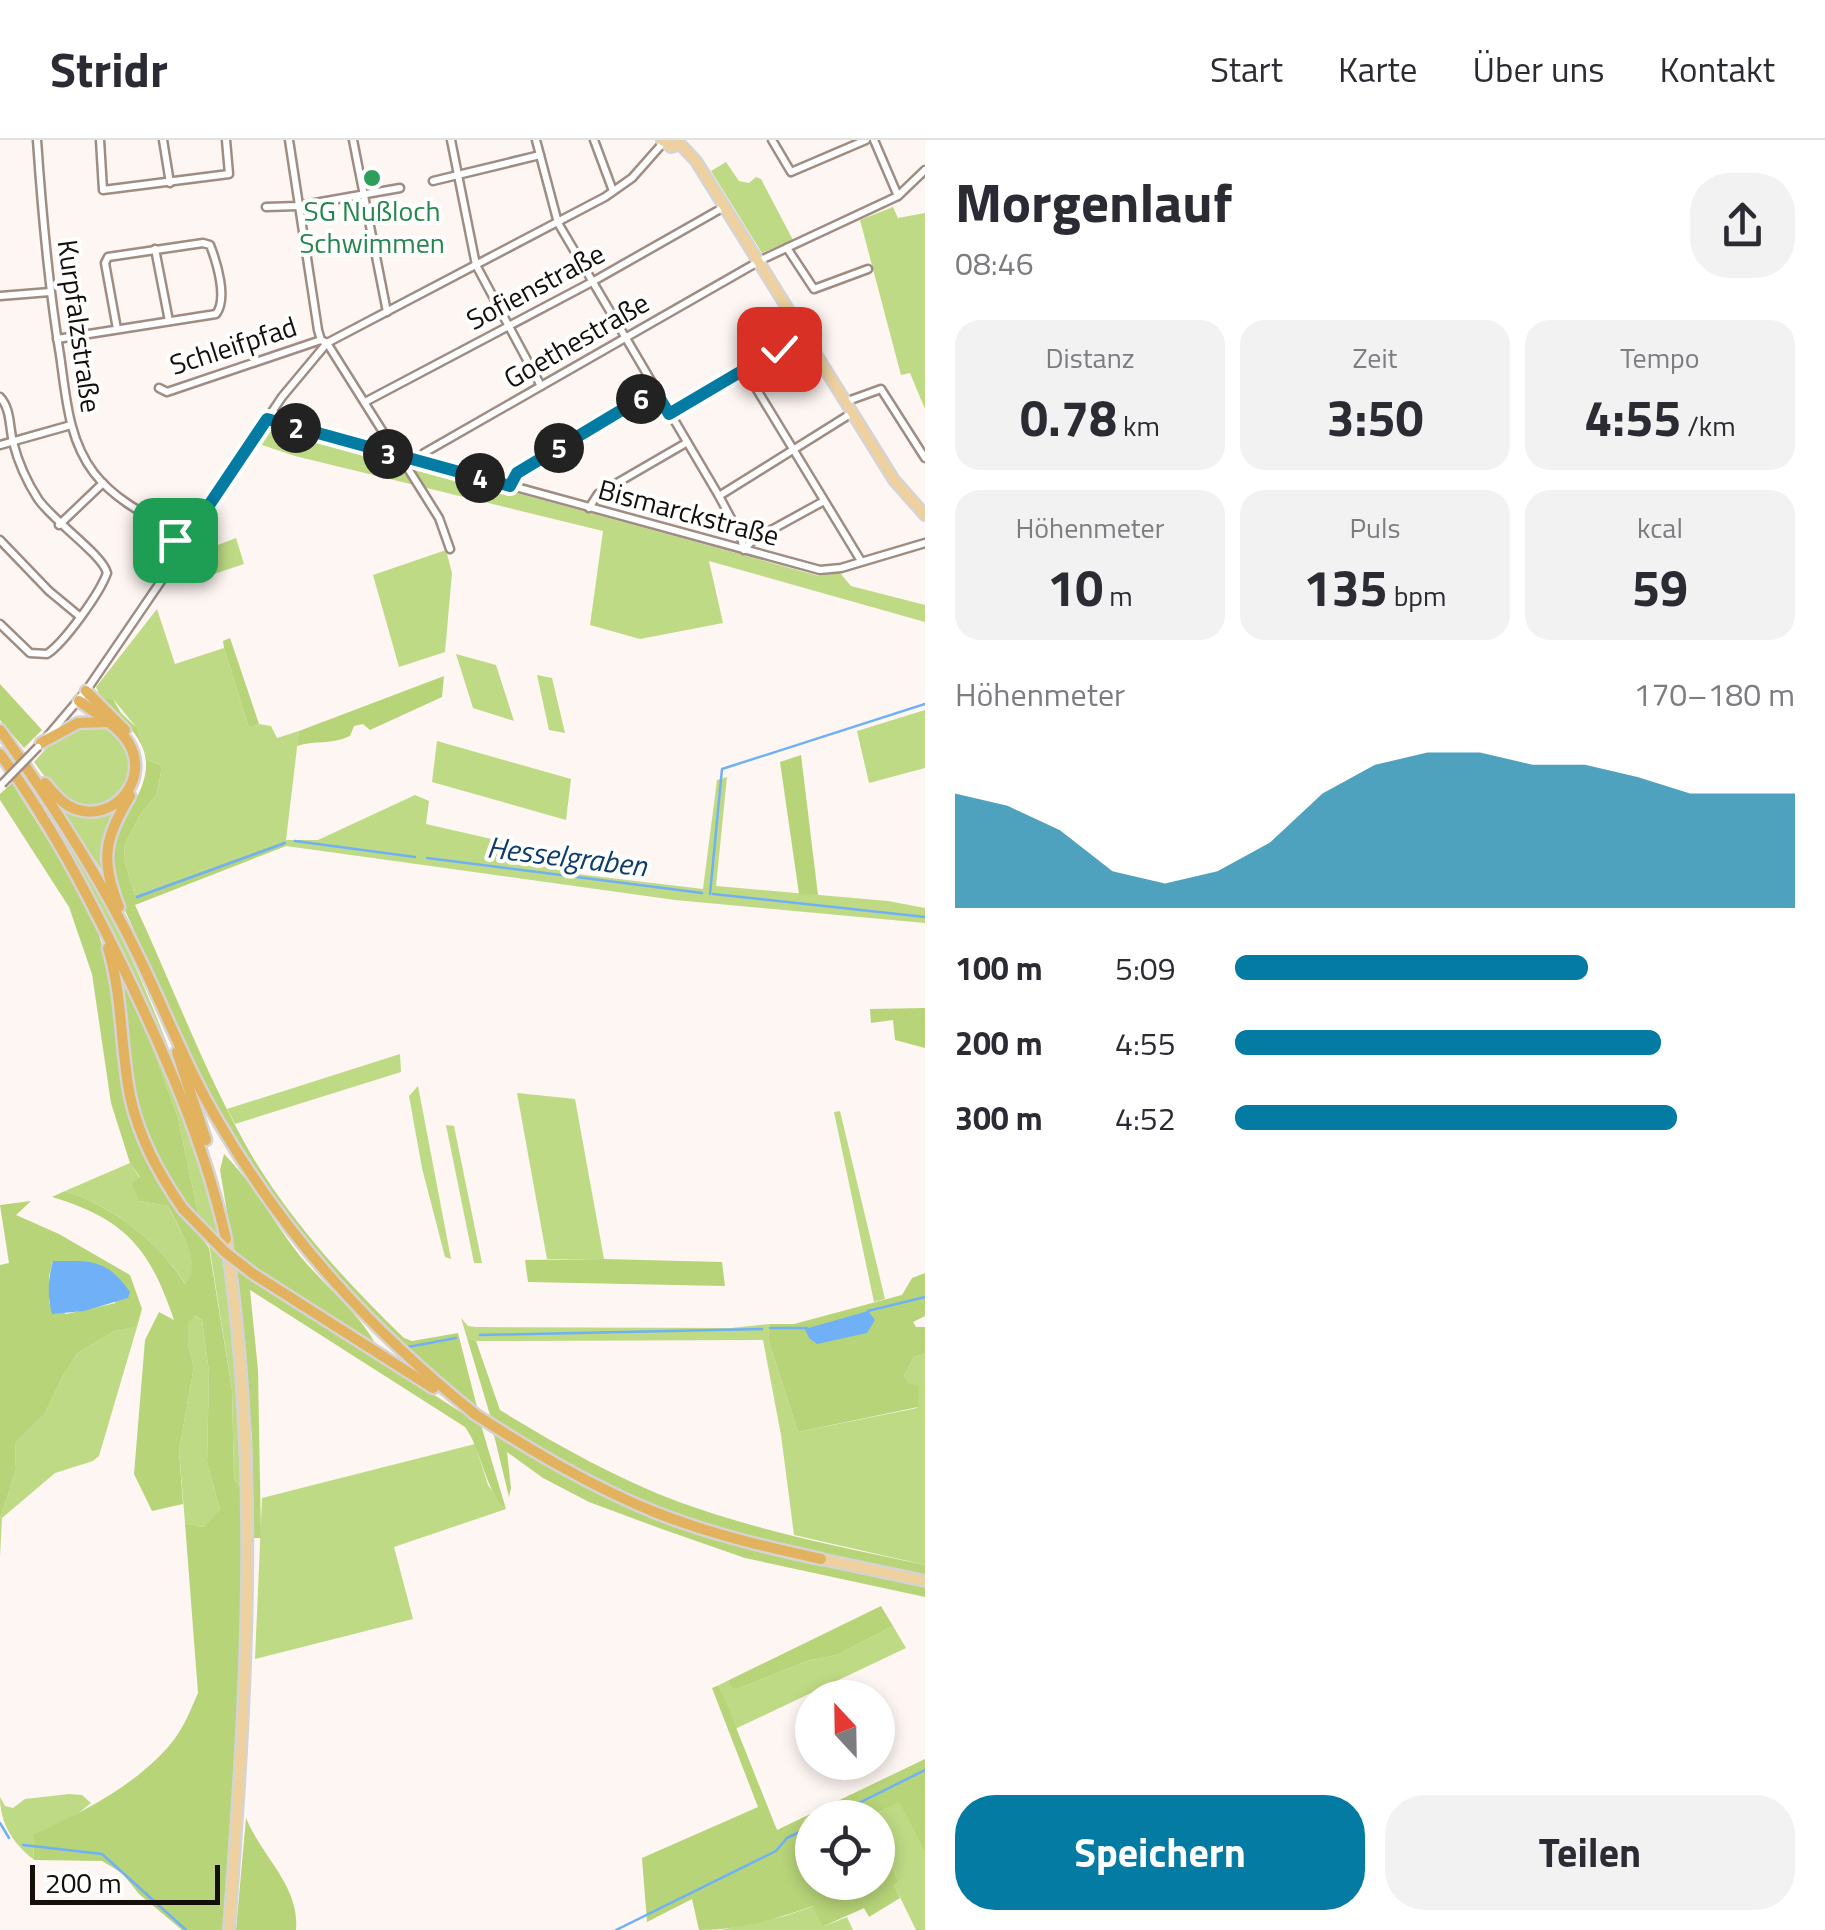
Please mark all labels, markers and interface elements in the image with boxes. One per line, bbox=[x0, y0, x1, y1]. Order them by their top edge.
text: Stridr bbox=[50, 33, 168, 106]
text: Start bbox=[1210, 42, 1283, 96]
text: Karte bbox=[1338, 42, 1417, 96]
text: Über uns bbox=[1472, 42, 1605, 96]
text: Kontakt bbox=[1660, 42, 1775, 96]
text: Morgenlauf bbox=[955, 160, 1232, 243]
marker: SG Nußloch Schwimmen bbox=[361, 167, 383, 189]
button: share bbox=[1690, 173, 1795, 278]
place label: SG Nußloch Schwimmen bbox=[299, 189, 445, 264]
street label: Sofienstraße bbox=[458, 231, 612, 341]
street label: Kurpfalzstraße bbox=[47, 237, 113, 415]
text: 08:46 bbox=[955, 239, 1034, 287]
street label: Goethestraße bbox=[495, 281, 657, 399]
street label: Schleifpfad bbox=[164, 304, 302, 386]
pin bbox=[737, 307, 822, 392]
icon: check bbox=[752, 322, 807, 377]
text: Distanz bbox=[1046, 336, 1134, 379]
text: Zeit bbox=[1353, 336, 1397, 379]
text: Tempo bbox=[1620, 336, 1700, 379]
pin: 6 bbox=[616, 374, 666, 424]
text: 6 bbox=[633, 377, 649, 420]
text: 0.78 bbox=[1020, 379, 1117, 455]
text: 3:50 bbox=[1327, 379, 1423, 455]
text: 4:55 bbox=[1584, 379, 1681, 455]
pin: 2 bbox=[271, 403, 321, 453]
text: km bbox=[1117, 404, 1160, 447]
text: /km bbox=[1681, 404, 1736, 447]
text: 2 bbox=[288, 406, 304, 449]
pin: 5 bbox=[534, 423, 584, 473]
text: 5 bbox=[551, 426, 567, 469]
pin: 3 bbox=[363, 429, 413, 479]
text: 3 bbox=[380, 432, 396, 475]
pin: 4 bbox=[455, 453, 505, 503]
text: 4 bbox=[472, 456, 488, 499]
street label: Bismarckstraße bbox=[594, 467, 784, 557]
pin bbox=[133, 498, 218, 583]
text: Höhenmeter bbox=[1016, 506, 1164, 549]
text: Puls bbox=[1350, 506, 1400, 549]
text: kcal bbox=[1637, 506, 1683, 549]
icon: arrive bbox=[148, 513, 203, 568]
text: 10 bbox=[1047, 549, 1103, 625]
text: 135 bbox=[1303, 549, 1387, 625]
text: 59 bbox=[1632, 549, 1688, 625]
text: m bbox=[1103, 574, 1133, 617]
text: bpm bbox=[1387, 574, 1447, 617]
text: Höhenmeter bbox=[955, 670, 1125, 718]
text: 170–180 m bbox=[1633, 670, 1795, 718]
water label: Hesselgraben bbox=[485, 823, 650, 889]
text: 100 m bbox=[955, 944, 1043, 992]
text: 5:09 bbox=[1115, 944, 1176, 992]
text: 200 m bbox=[955, 1019, 1043, 1067]
text: 4:55 bbox=[1115, 1019, 1176, 1067]
text: 300 m bbox=[955, 1094, 1043, 1142]
text: 4:52 bbox=[1115, 1094, 1176, 1142]
north arrow bbox=[795, 1680, 895, 1780]
map controls bbox=[795, 1680, 895, 1900]
button: Speichern bbox=[955, 1795, 1365, 1910]
button: Teilen bbox=[1385, 1795, 1795, 1910]
button: locate bbox=[795, 1800, 895, 1900]
scale bar bbox=[30, 1860, 220, 1904]
text: 200 m bbox=[45, 1861, 122, 1904]

